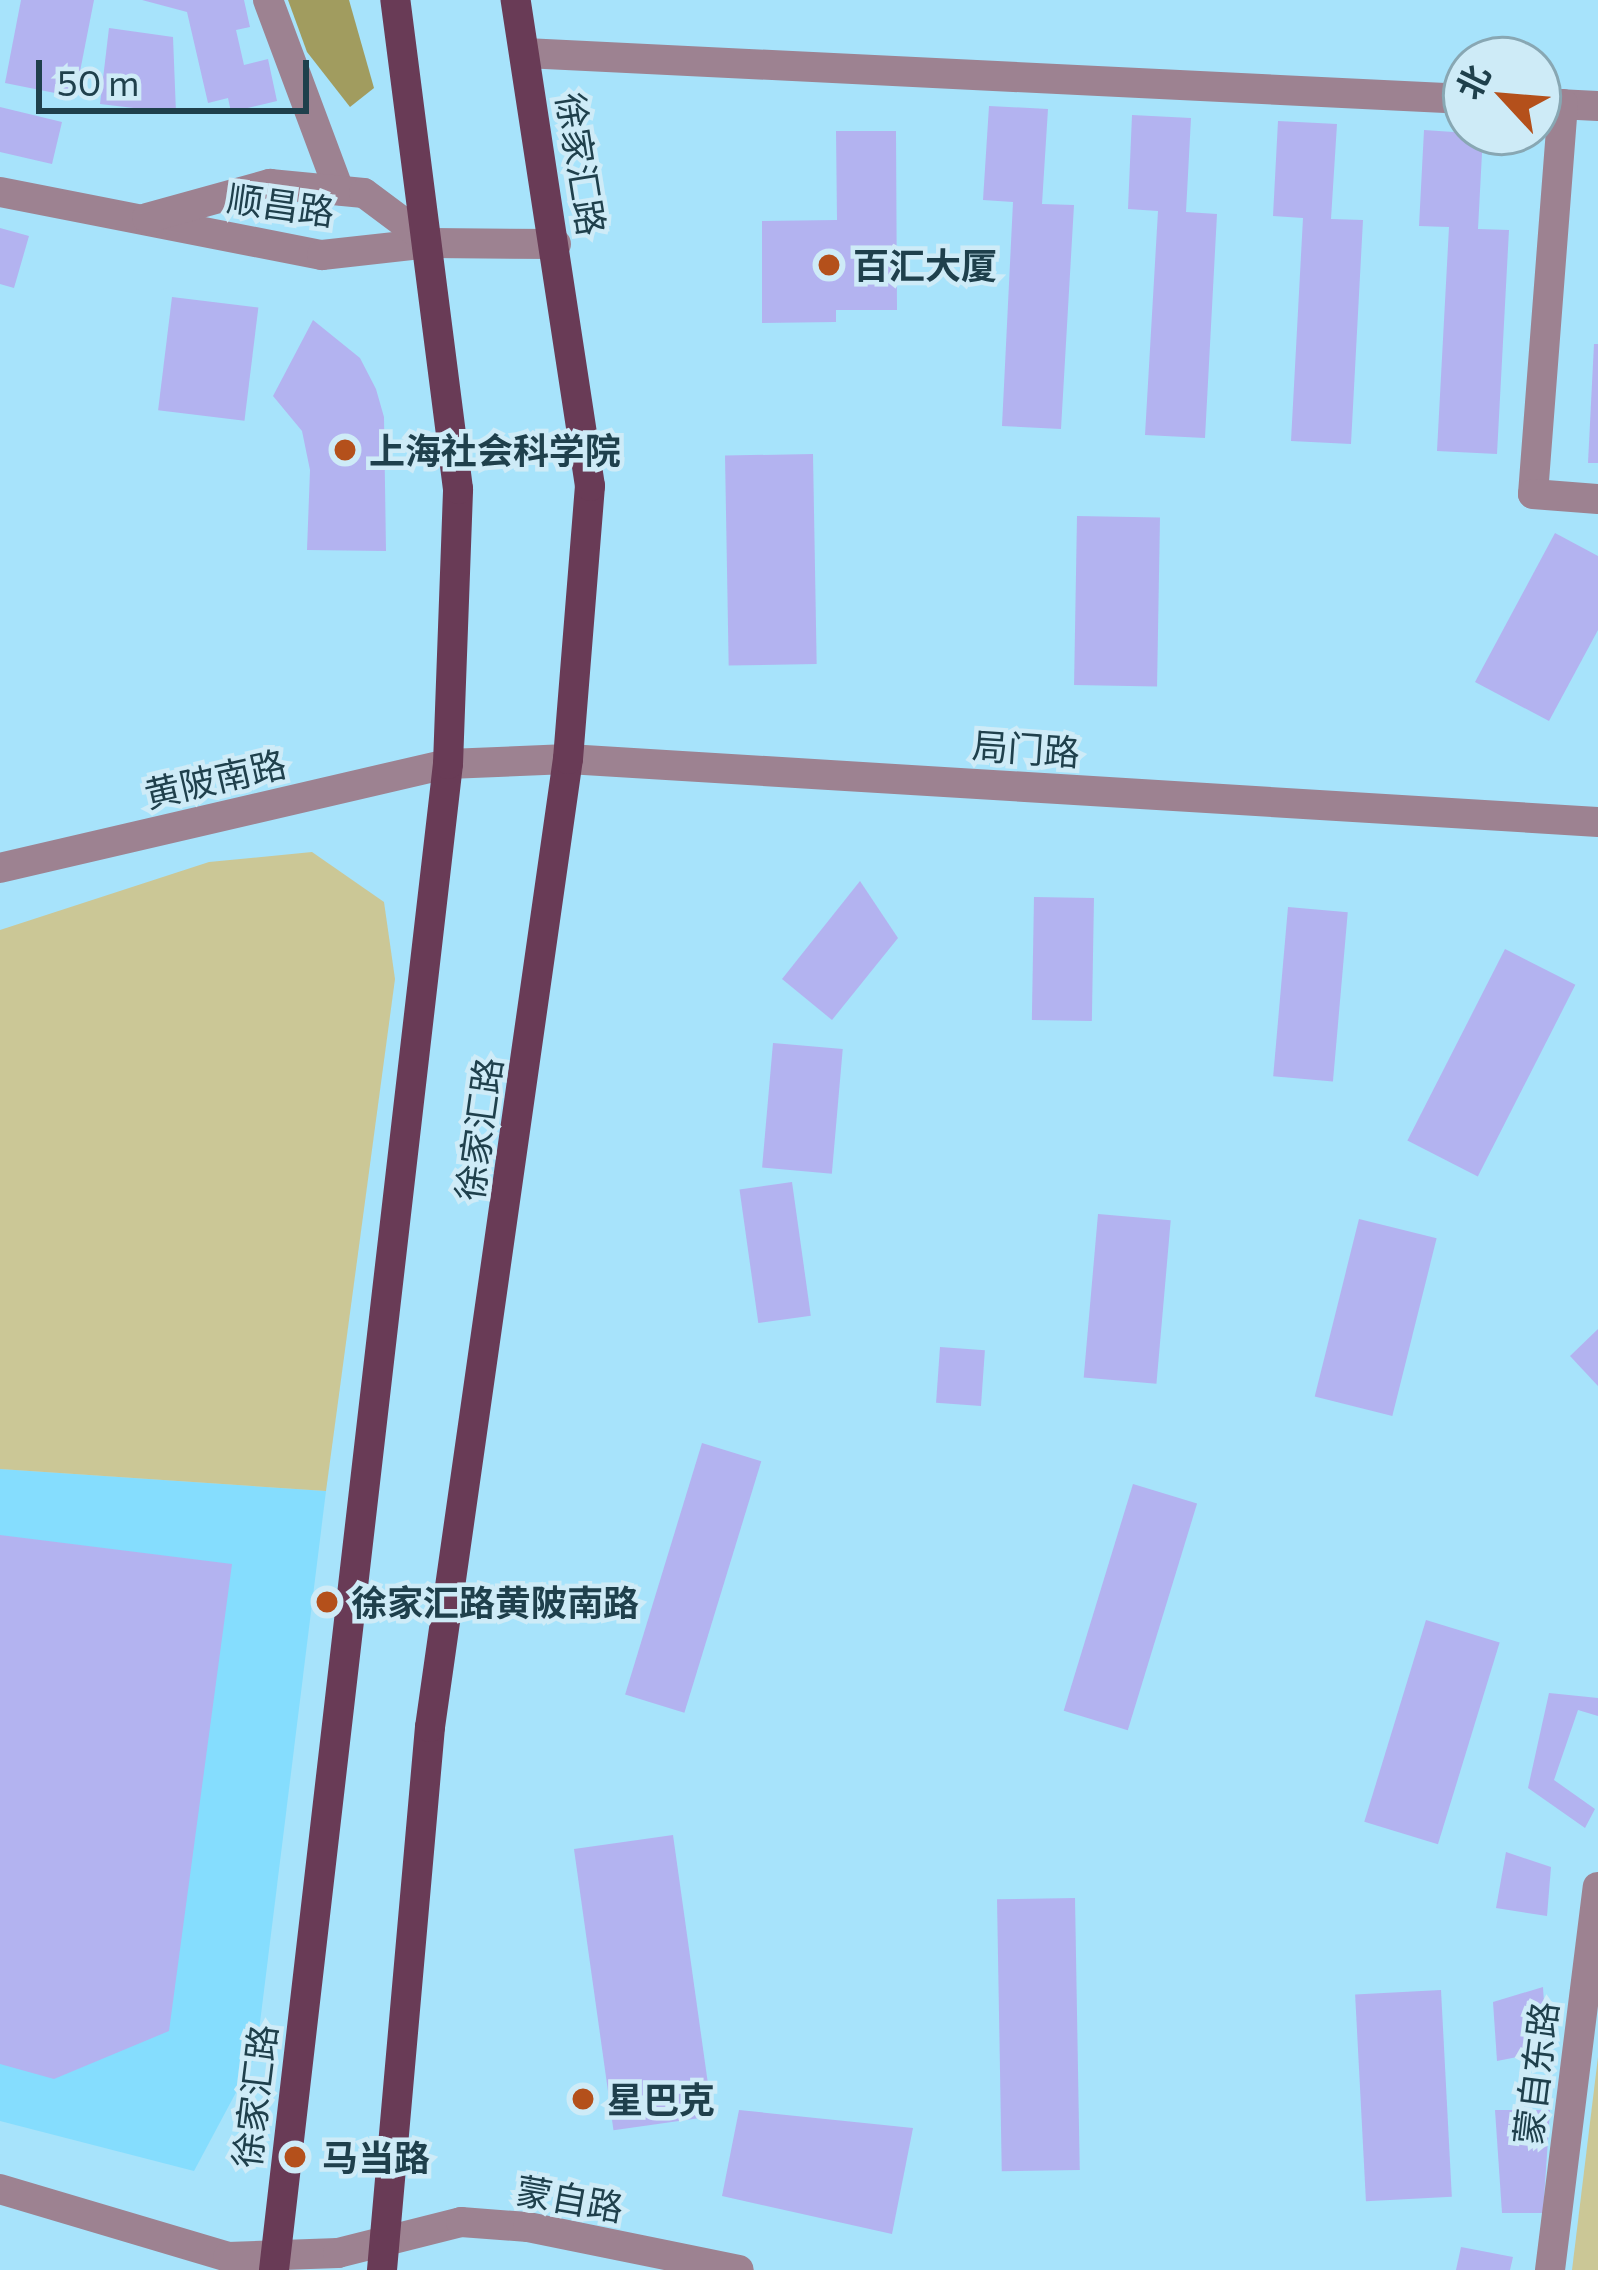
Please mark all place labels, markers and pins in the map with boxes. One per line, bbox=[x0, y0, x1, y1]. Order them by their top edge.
place label: 百汇大厦 bbox=[853, 243, 997, 287]
marker: 百汇大厦 bbox=[816, 252, 842, 278]
place label: 上海社会科学院 bbox=[369, 428, 621, 472]
marker: 上海社会科学院 bbox=[332, 437, 358, 463]
place label: 徐家汇路黄陂南路 bbox=[351, 1580, 639, 1624]
marker: 徐家汇路黄陂南路 bbox=[314, 1589, 340, 1615]
place label: 星巴克 bbox=[607, 2077, 715, 2121]
marker: 星巴克 bbox=[570, 2086, 596, 2112]
place label: 马当路 bbox=[322, 2135, 430, 2179]
marker: 马当路 bbox=[279, 2141, 311, 2173]

